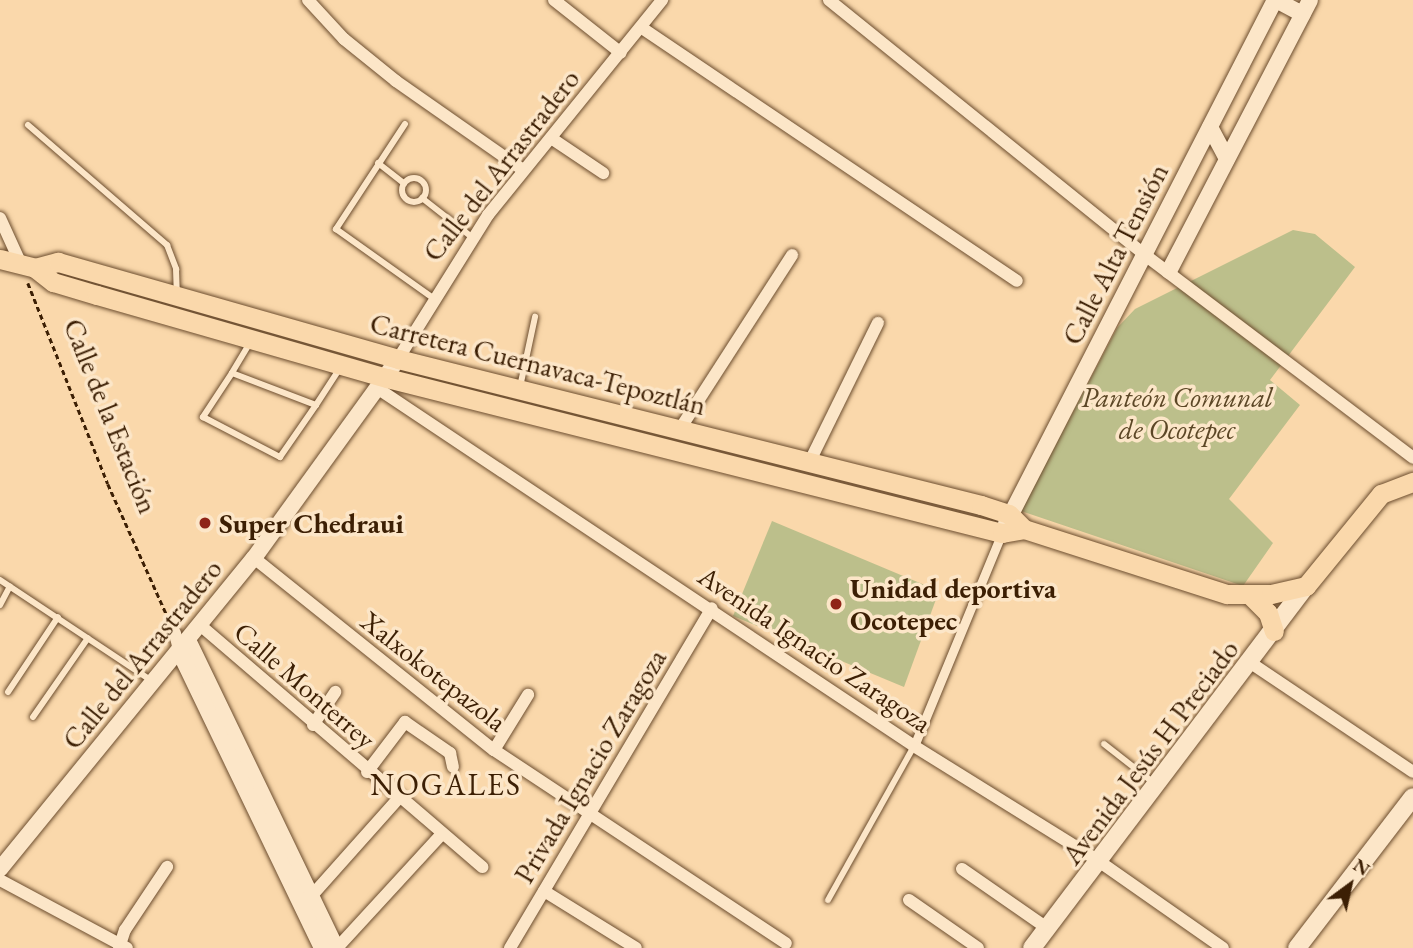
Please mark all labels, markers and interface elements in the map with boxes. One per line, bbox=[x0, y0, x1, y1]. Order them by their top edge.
street label: Calle del Arrastradero bbox=[416, 62, 586, 268]
street label: Calle Alta Tensión bbox=[1055, 158, 1175, 350]
street label: Carretera Cuernavaca-Tepoztlán bbox=[367, 306, 709, 422]
street label: Calle de la Estación bbox=[57, 314, 165, 518]
park label: Panteón Comunal de Ocotepec bbox=[1081, 380, 1273, 446]
place label: Super Chedraui bbox=[219, 506, 404, 540]
marker: Super Chedraui bbox=[197, 515, 213, 531]
street label: Calle del Arrastradero bbox=[55, 552, 229, 756]
street label: Avenida Ignacio Zaragoza bbox=[692, 559, 938, 739]
place label: Unidad deportiva Ocotepec bbox=[850, 571, 1056, 637]
marker: Unidad deportiva Ocotepec bbox=[828, 596, 844, 612]
street label: Xalxokotepazola bbox=[354, 604, 514, 738]
street label: Calle Monterrey bbox=[228, 615, 382, 755]
street label: Avenida Jesús H Preciado bbox=[1055, 633, 1245, 871]
street label: Privada Ignacio Zaragoza bbox=[507, 643, 673, 889]
district label: NOGALES bbox=[371, 767, 521, 803]
north arrow bbox=[1315, 850, 1385, 920]
text: N bbox=[1348, 852, 1375, 882]

